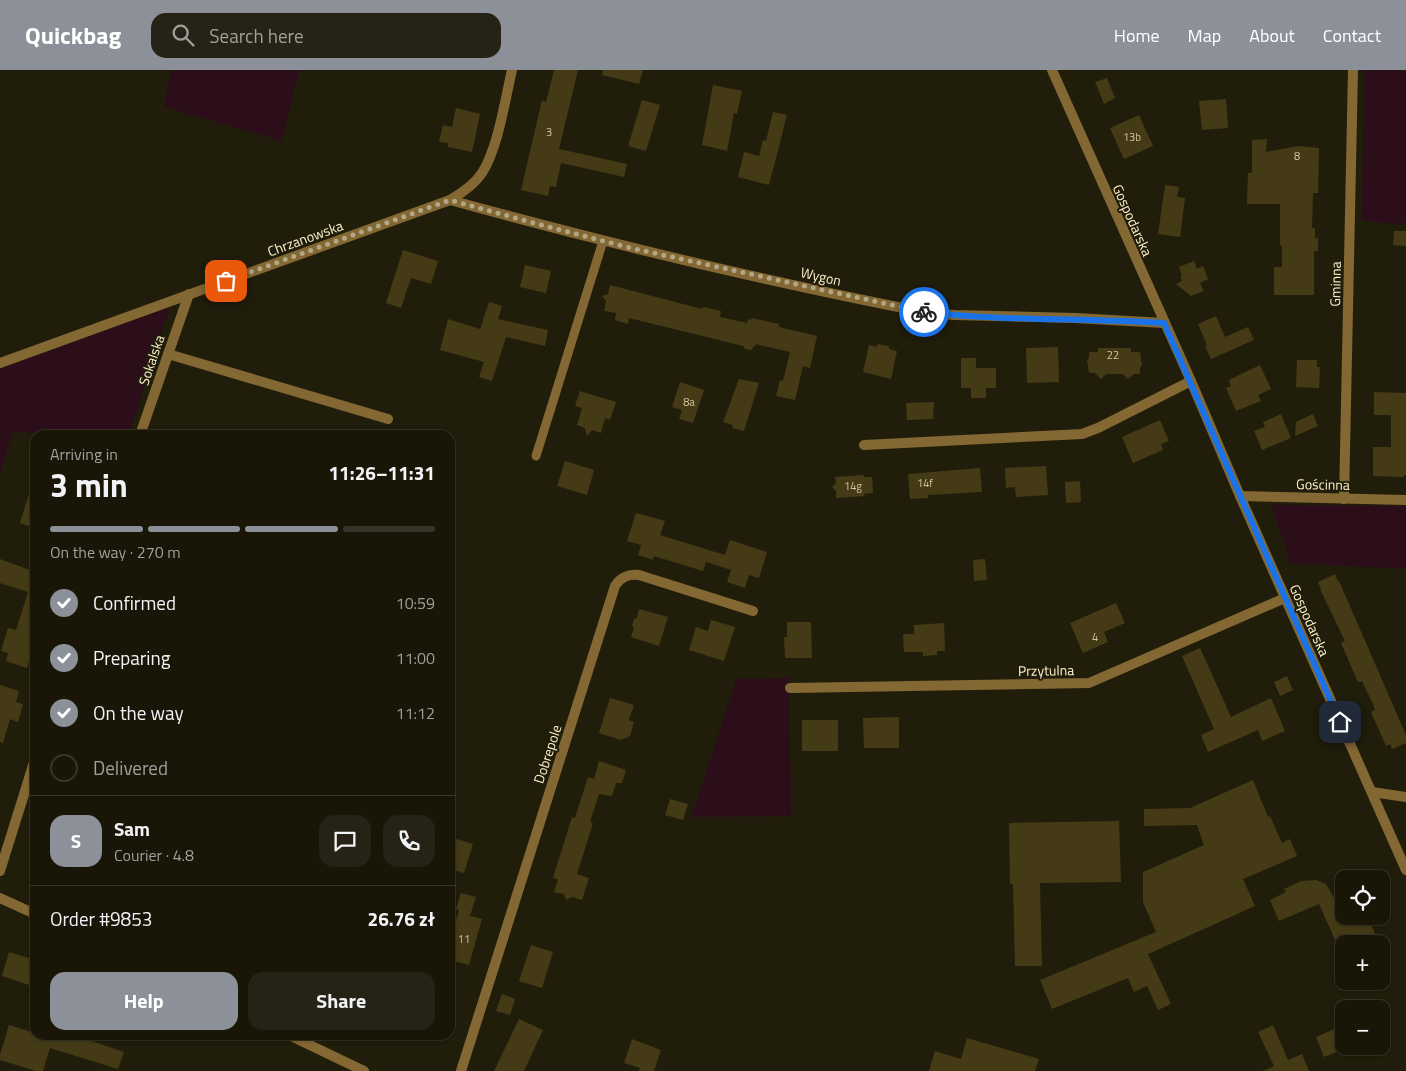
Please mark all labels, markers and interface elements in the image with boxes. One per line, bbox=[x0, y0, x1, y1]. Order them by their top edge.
search box bbox=[151, 13, 501, 58]
text: Quickbag bbox=[25, 17, 121, 53]
icon: search bbox=[169, 21, 197, 49]
text: Search here bbox=[209, 21, 304, 50]
text: Home bbox=[1114, 22, 1160, 49]
text: Map bbox=[1188, 22, 1221, 49]
text: About bbox=[1249, 22, 1295, 49]
text: Contact bbox=[1323, 22, 1381, 49]
house number: 3 bbox=[546, 124, 552, 140]
house number: 13b bbox=[1123, 129, 1141, 145]
house number: 8 bbox=[1294, 148, 1300, 164]
street label: Gospodarska bbox=[1108, 181, 1158, 259]
street label: Chrzanowska bbox=[264, 215, 346, 261]
pin bbox=[205, 260, 247, 302]
street label: Wygon bbox=[799, 261, 843, 291]
street label: Gminna bbox=[1324, 261, 1346, 307]
icon: bag bbox=[212, 267, 240, 295]
courier bbox=[899, 287, 949, 337]
icon: bike bbox=[910, 298, 938, 326]
street label: Sokalska bbox=[133, 332, 169, 388]
house number: 22 bbox=[1107, 347, 1119, 363]
house number: 8a bbox=[683, 394, 695, 410]
text: Arriving in bbox=[50, 442, 118, 466]
text: 11:26–11:31 bbox=[328, 458, 435, 487]
text: 3 min bbox=[50, 461, 128, 509]
street label: Gościnna bbox=[1296, 473, 1350, 495]
house number: 14f bbox=[917, 475, 933, 491]
house number: 14g bbox=[844, 478, 862, 494]
text: On the way · 270 m bbox=[50, 540, 181, 564]
street label: Gospodarska bbox=[1285, 581, 1335, 659]
text: Confirmed bbox=[93, 588, 176, 617]
icon: check bbox=[50, 589, 78, 617]
text: 10:59 bbox=[396, 591, 435, 615]
house number: 4 bbox=[1092, 629, 1098, 645]
text: Preparing bbox=[93, 643, 170, 672]
icon: check bbox=[50, 644, 78, 672]
text: 11:00 bbox=[396, 646, 435, 670]
street label: Przytulna bbox=[1018, 659, 1074, 681]
text: On the way bbox=[93, 698, 184, 727]
icon: check bbox=[50, 699, 78, 727]
text: 11:12 bbox=[396, 701, 435, 725]
pin bbox=[1319, 701, 1361, 743]
icon: home bbox=[1326, 708, 1354, 736]
street label: Dobrepole bbox=[528, 722, 566, 786]
text: Delivered bbox=[93, 753, 168, 782]
text: Sam bbox=[114, 814, 150, 843]
button: chat bbox=[319, 815, 371, 867]
button: phone bbox=[383, 815, 435, 867]
text: S bbox=[71, 826, 81, 855]
text: Courier · 4.8 bbox=[114, 843, 194, 867]
map controls bbox=[1335, 870, 1390, 1055]
button: locate bbox=[1335, 870, 1390, 925]
text: Order #9853 bbox=[50, 904, 152, 933]
text: 26.76 zł bbox=[368, 904, 435, 933]
house number: 11 bbox=[458, 931, 470, 947]
button: + bbox=[1335, 935, 1390, 990]
button: Help bbox=[50, 972, 238, 1030]
button: Share bbox=[248, 972, 435, 1030]
button: − bbox=[1335, 1000, 1390, 1055]

